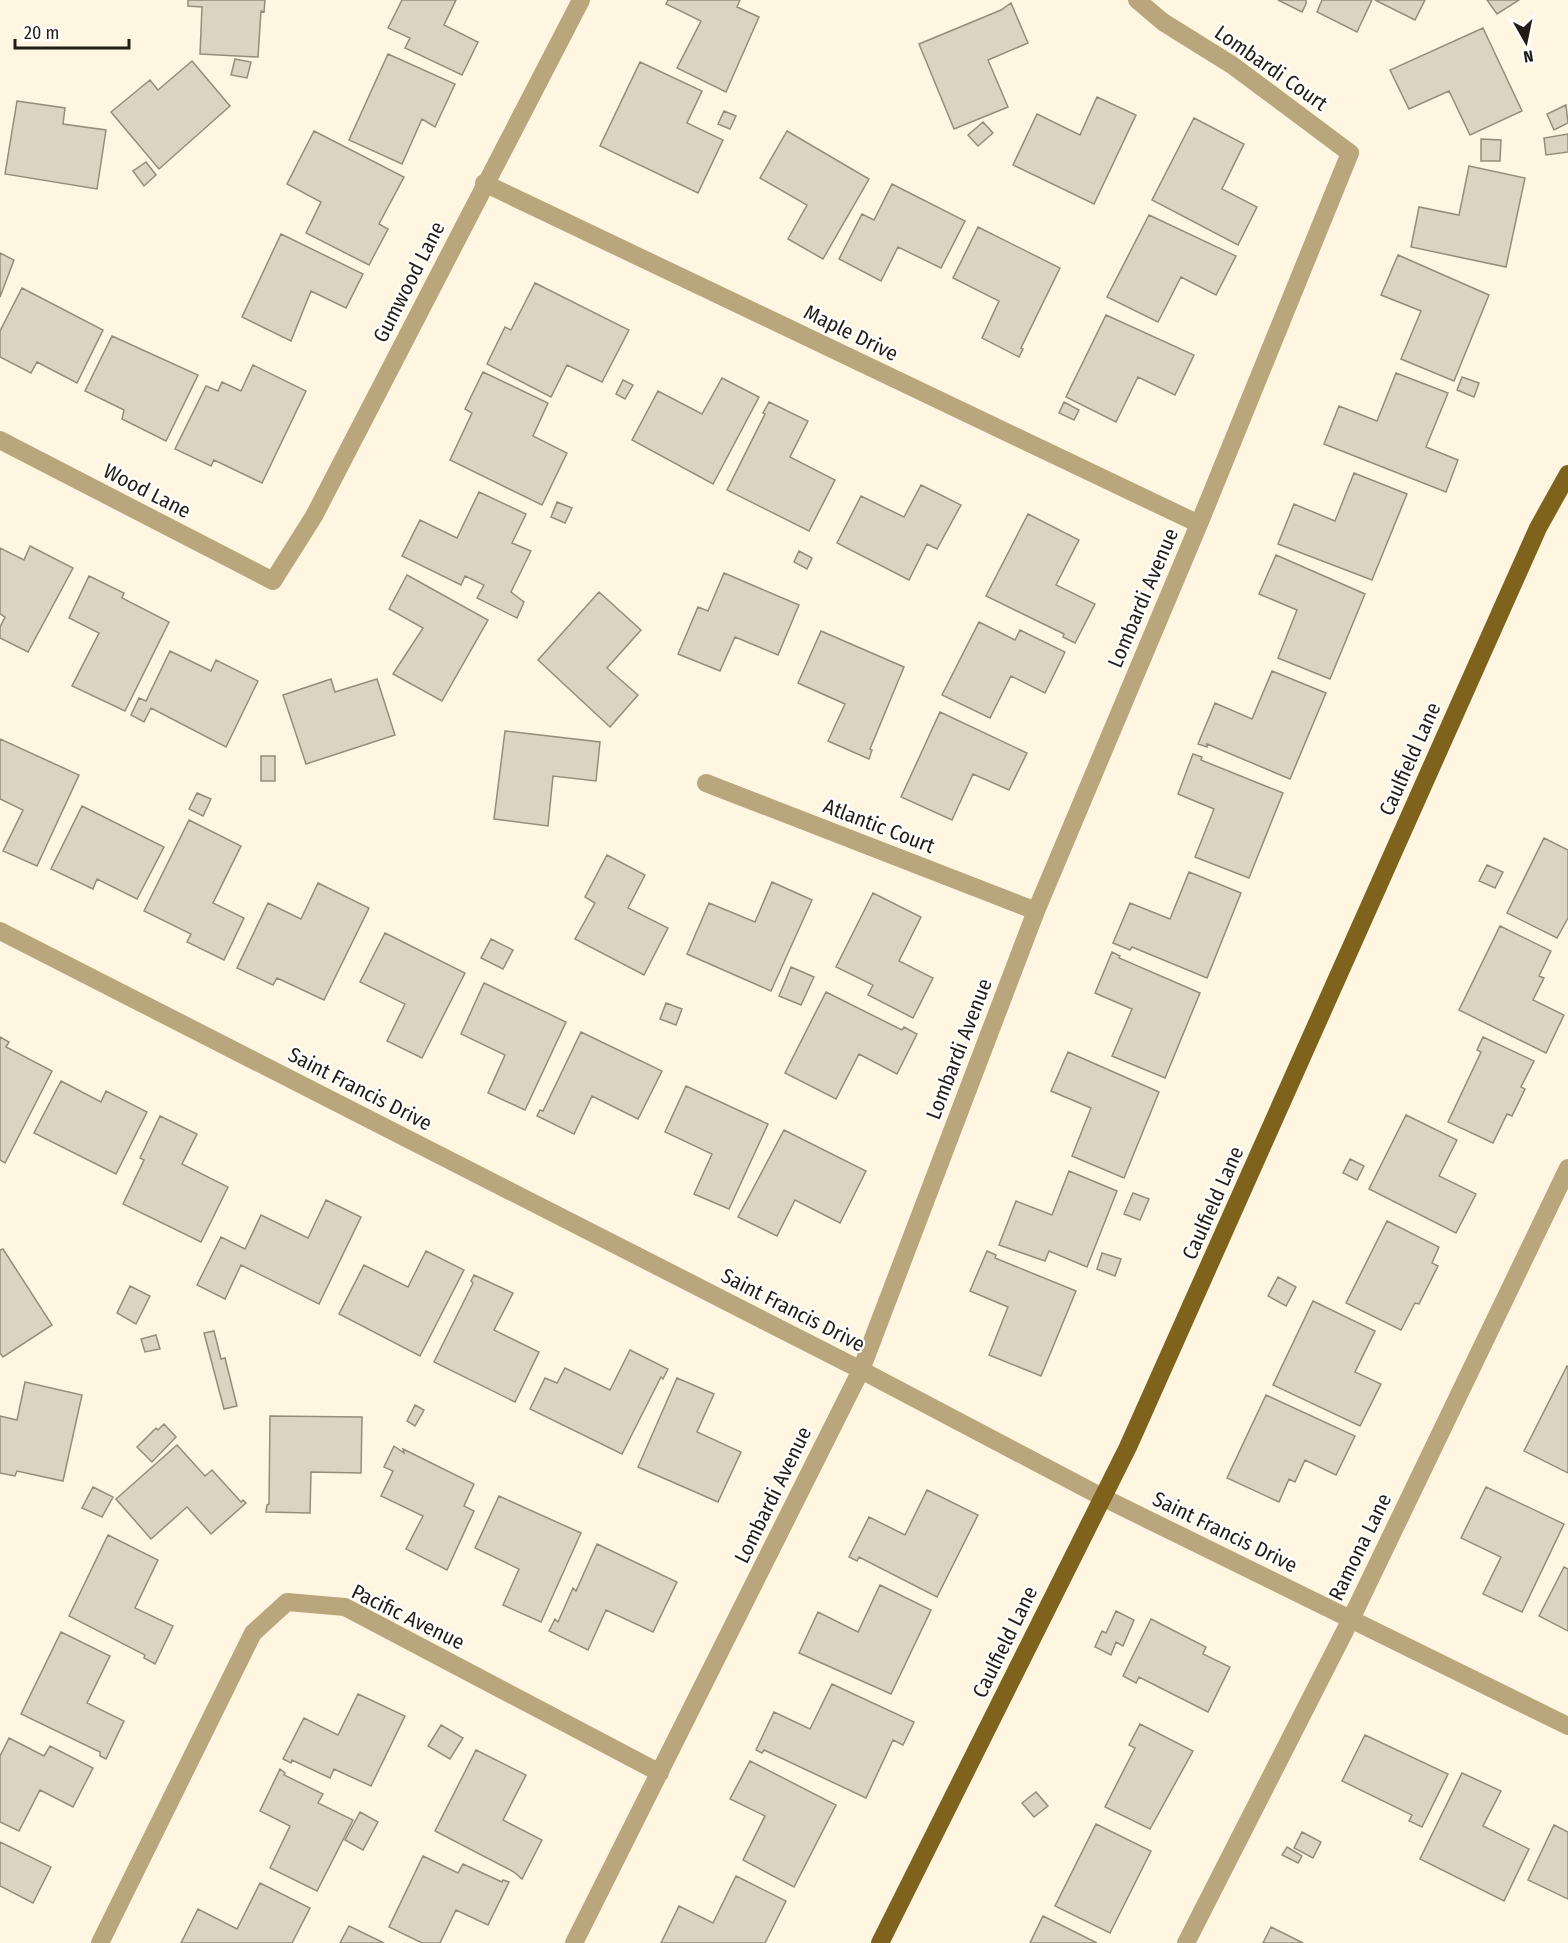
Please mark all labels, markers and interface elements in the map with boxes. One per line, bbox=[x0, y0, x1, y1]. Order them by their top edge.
scale bar bbox=[15, 12, 129, 50]
north arrow bbox=[1496, 12, 1556, 72]
street label: Lombardi Court bbox=[1209, 19, 1333, 117]
text: 20 m bbox=[24, 22, 59, 44]
text: N bbox=[1522, 46, 1534, 66]
street label: Gumwood Lane bbox=[367, 217, 451, 347]
street label: Maple Drive bbox=[800, 299, 902, 367]
street label: Wood Lane bbox=[99, 458, 195, 524]
street label: Lombardi Avenue bbox=[1102, 525, 1184, 671]
street label: Caulfield Lane bbox=[1373, 698, 1447, 820]
street label: Atlantic Court bbox=[820, 793, 938, 859]
street label: Lombardi Avenue bbox=[920, 975, 998, 1123]
street label: Saint Francis Drive bbox=[284, 1042, 436, 1136]
street label: Caulfield Lane bbox=[1176, 1142, 1250, 1264]
street label: Saint Francis Drive bbox=[717, 1263, 869, 1357]
street label: Lombardi Avenue bbox=[729, 1423, 817, 1567]
street label: Saint Francis Drive bbox=[1148, 1486, 1302, 1578]
street label: Ramona Lane bbox=[1323, 1489, 1397, 1605]
street label: Pacific Avenue bbox=[347, 1578, 469, 1656]
street label: Caulfield Lane bbox=[967, 1582, 1043, 1702]

